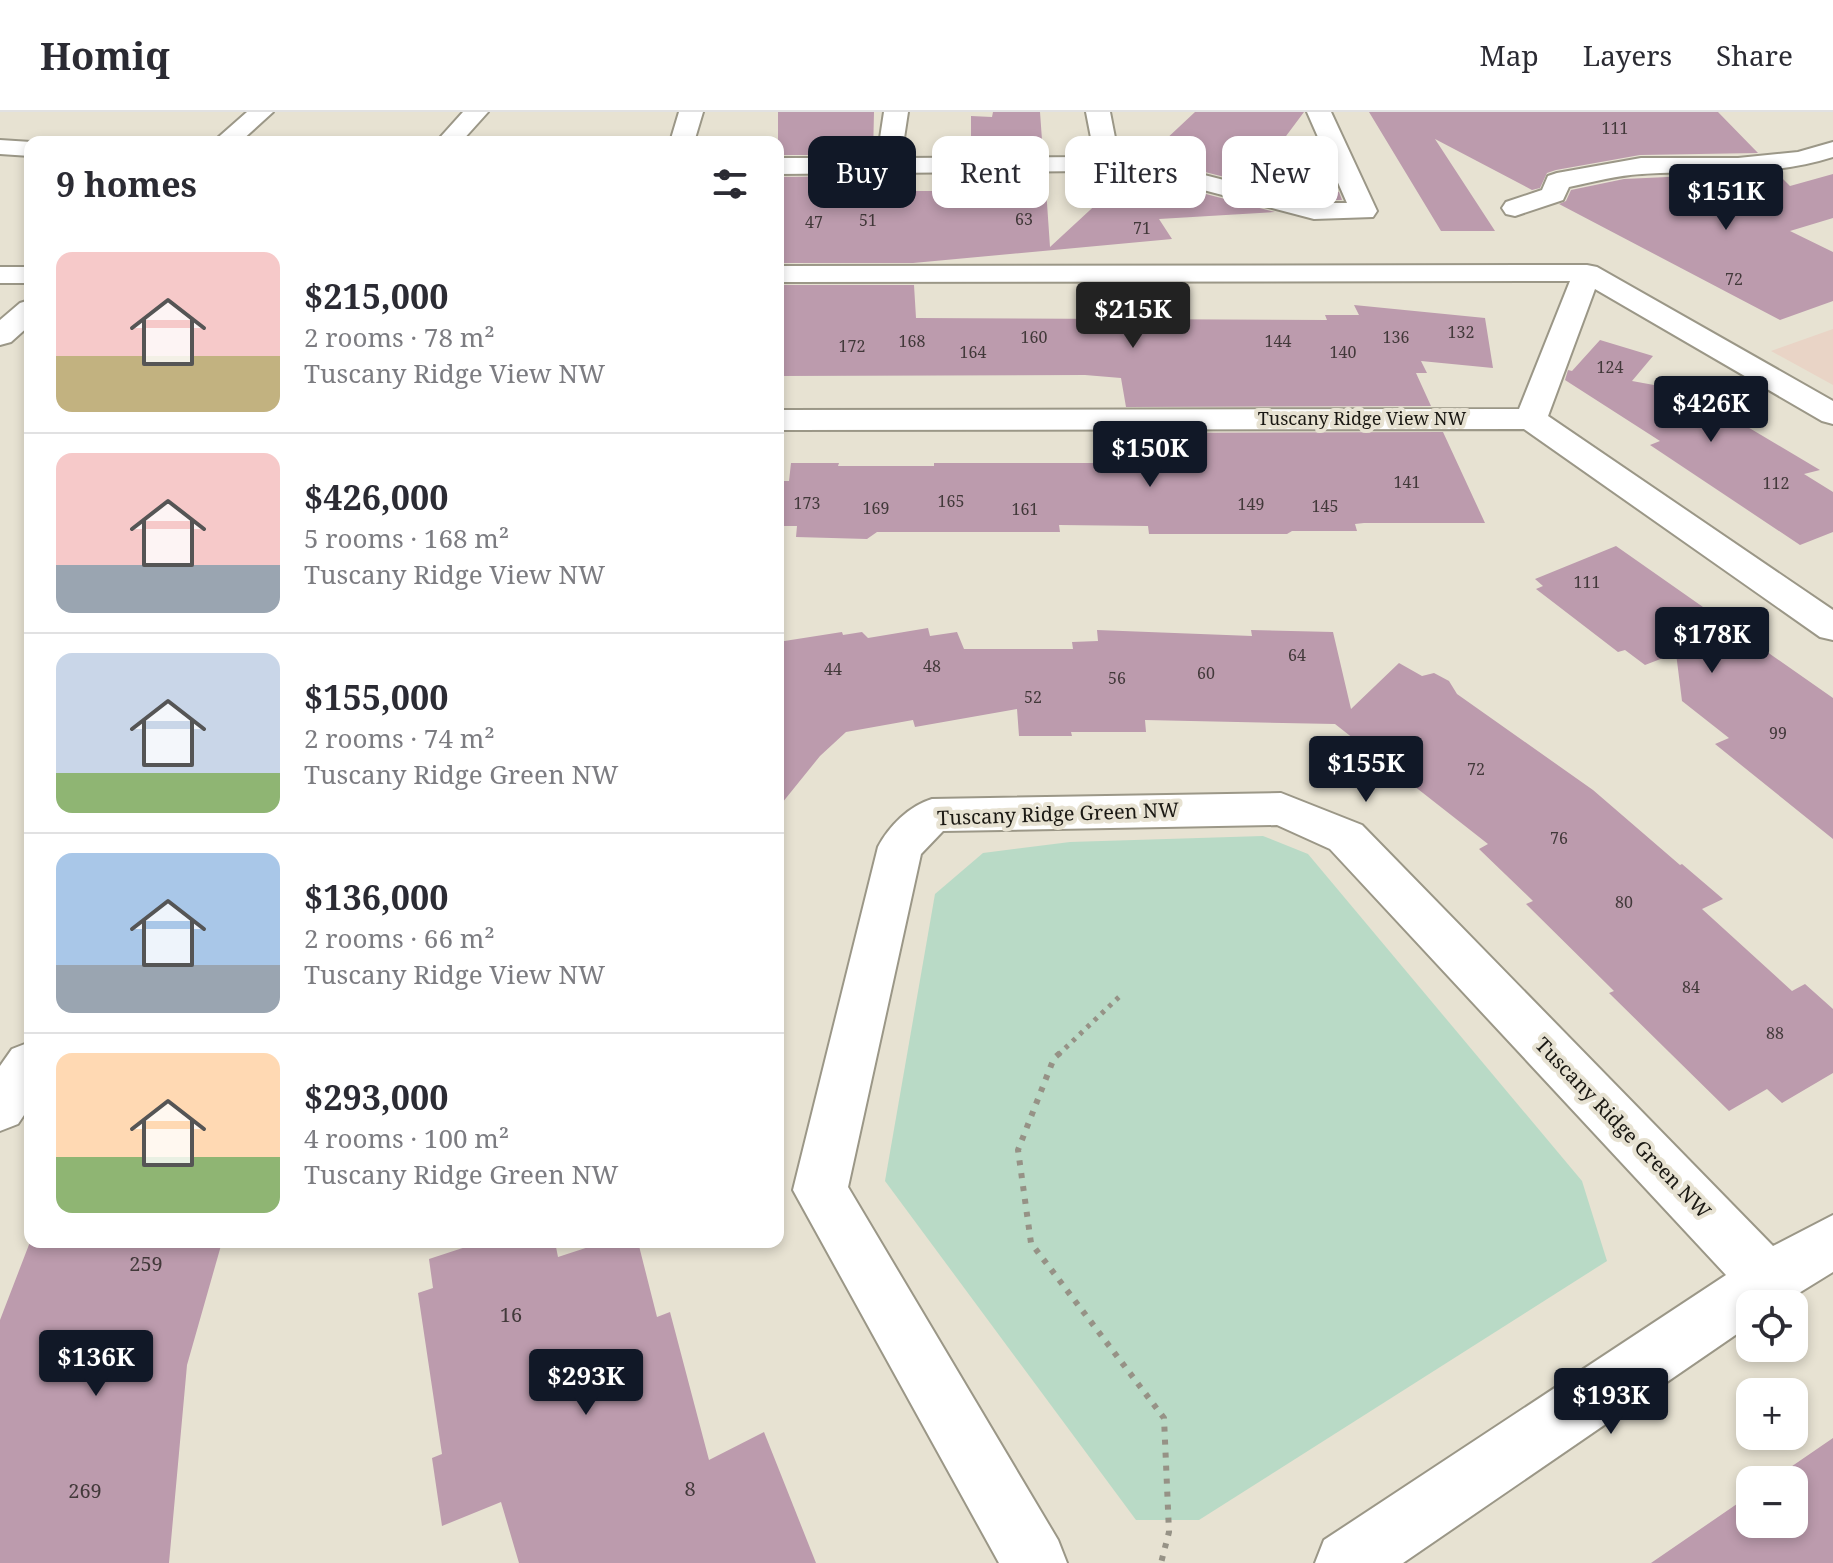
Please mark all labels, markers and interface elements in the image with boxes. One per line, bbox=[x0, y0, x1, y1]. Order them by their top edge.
text: Homiq bbox=[40, 29, 170, 81]
text: Map bbox=[1480, 36, 1539, 74]
text: Layers bbox=[1583, 36, 1672, 74]
text: Share bbox=[1716, 36, 1793, 74]
house number: 111 bbox=[1602, 117, 1628, 139]
chip: Buy bbox=[808, 136, 916, 208]
chip: Rent bbox=[932, 136, 1049, 208]
chip: Filters bbox=[1065, 136, 1206, 208]
chip: New bbox=[1222, 136, 1338, 208]
text: 9 homes bbox=[56, 161, 197, 207]
icon: filters bbox=[708, 162, 752, 206]
pin: $151K bbox=[1670, 164, 1782, 232]
text: $151K bbox=[1687, 172, 1765, 208]
house number: 63 bbox=[1015, 208, 1033, 230]
house number: 51 bbox=[859, 209, 877, 231]
house number: 47 bbox=[805, 211, 823, 233]
house number: 71 bbox=[1133, 217, 1151, 239]
house number: 72 bbox=[1725, 268, 1743, 290]
text: $215,000 bbox=[304, 273, 448, 319]
pin: $215K bbox=[1077, 282, 1189, 350]
icon: home bbox=[120, 284, 216, 380]
text: $215K bbox=[1094, 290, 1172, 326]
text: 2 rooms · 78 m² bbox=[304, 319, 495, 355]
house number: 132 bbox=[1448, 321, 1474, 343]
house number: 160 bbox=[1021, 326, 1047, 348]
house number: 136 bbox=[1383, 326, 1409, 348]
house number: 168 bbox=[899, 330, 925, 352]
house number: 144 bbox=[1265, 330, 1291, 352]
house number: 172 bbox=[839, 335, 865, 357]
house number: 164 bbox=[960, 341, 986, 363]
house number: 140 bbox=[1330, 341, 1356, 363]
text: Tuscany Ridge View NW bbox=[304, 355, 605, 391]
house number: 124 bbox=[1597, 356, 1623, 378]
pin: $426K bbox=[1655, 376, 1767, 444]
text: $426K bbox=[1672, 384, 1750, 420]
street label: Tuscany Ridge View NW bbox=[1258, 406, 1466, 430]
pin: $150K bbox=[1094, 421, 1206, 489]
text: $150K bbox=[1111, 429, 1189, 465]
house number: 141 bbox=[1394, 471, 1420, 493]
house number: 112 bbox=[1763, 472, 1789, 494]
text: $426,000 bbox=[304, 474, 448, 520]
icon: home bbox=[120, 485, 216, 581]
house number: 165 bbox=[938, 490, 964, 512]
house number: 173 bbox=[794, 492, 820, 514]
house number: 149 bbox=[1238, 493, 1264, 515]
house number: 145 bbox=[1312, 495, 1338, 517]
house number: 169 bbox=[863, 497, 889, 519]
house number: 161 bbox=[1012, 498, 1038, 520]
text: 5 rooms · 168 m² bbox=[304, 520, 509, 556]
text: Tuscany Ridge View NW bbox=[304, 556, 605, 592]
house number: 111 bbox=[1574, 571, 1600, 593]
pin: $178K bbox=[1656, 607, 1768, 675]
text: $178K bbox=[1673, 615, 1751, 651]
house number: 64 bbox=[1288, 644, 1306, 666]
house number: 48 bbox=[923, 655, 941, 677]
house number: 44 bbox=[824, 658, 842, 680]
house number: 60 bbox=[1197, 662, 1215, 684]
house number: 56 bbox=[1108, 667, 1126, 689]
text: $155,000 bbox=[304, 674, 448, 720]
icon: home bbox=[120, 685, 216, 781]
house number: 52 bbox=[1024, 686, 1042, 708]
text: 2 rooms · 74 m² bbox=[304, 720, 495, 756]
house number: 99 bbox=[1769, 722, 1787, 744]
pin: $155K bbox=[1310, 736, 1422, 804]
text: $155K bbox=[1327, 744, 1405, 780]
text: Tuscany Ridge Green NW bbox=[304, 756, 619, 792]
house number: 72 bbox=[1467, 758, 1485, 780]
street label: Tuscany Ridge Green NW bbox=[937, 796, 1179, 831]
house number: 76 bbox=[1550, 827, 1568, 849]
text: $136,000 bbox=[304, 874, 448, 920]
icon: home bbox=[120, 885, 216, 981]
house number: 80 bbox=[1615, 891, 1633, 913]
text: 2 rooms · 66 m² bbox=[304, 920, 495, 956]
text: Tuscany Ridge View NW bbox=[304, 956, 605, 992]
house number: 84 bbox=[1682, 976, 1700, 998]
house number: 88 bbox=[1766, 1022, 1784, 1044]
street label: Tuscany Ridge Green NW bbox=[1530, 1031, 1717, 1224]
text: $293,000 bbox=[304, 1074, 448, 1120]
icon: home bbox=[120, 1085, 216, 1181]
text: 4 rooms · 100 m² bbox=[304, 1120, 509, 1156]
text: Tuscany Ridge Green NW bbox=[304, 1156, 619, 1192]
house number: 259 bbox=[129, 1250, 163, 1277]
map controls bbox=[1736, 1290, 1808, 1538]
button: locate bbox=[1736, 1290, 1808, 1362]
house number: 16 bbox=[500, 1301, 522, 1328]
pin: $136K bbox=[40, 1330, 152, 1398]
text: $136K bbox=[57, 1338, 135, 1374]
pin: $293K bbox=[530, 1349, 642, 1417]
text: $293K bbox=[547, 1357, 625, 1393]
pin: $193K bbox=[1555, 1368, 1667, 1436]
text: $193K bbox=[1572, 1376, 1650, 1412]
button: + bbox=[1736, 1378, 1808, 1450]
button: − bbox=[1736, 1466, 1808, 1538]
house number: 8 bbox=[684, 1475, 696, 1502]
house number: 269 bbox=[68, 1477, 102, 1504]

